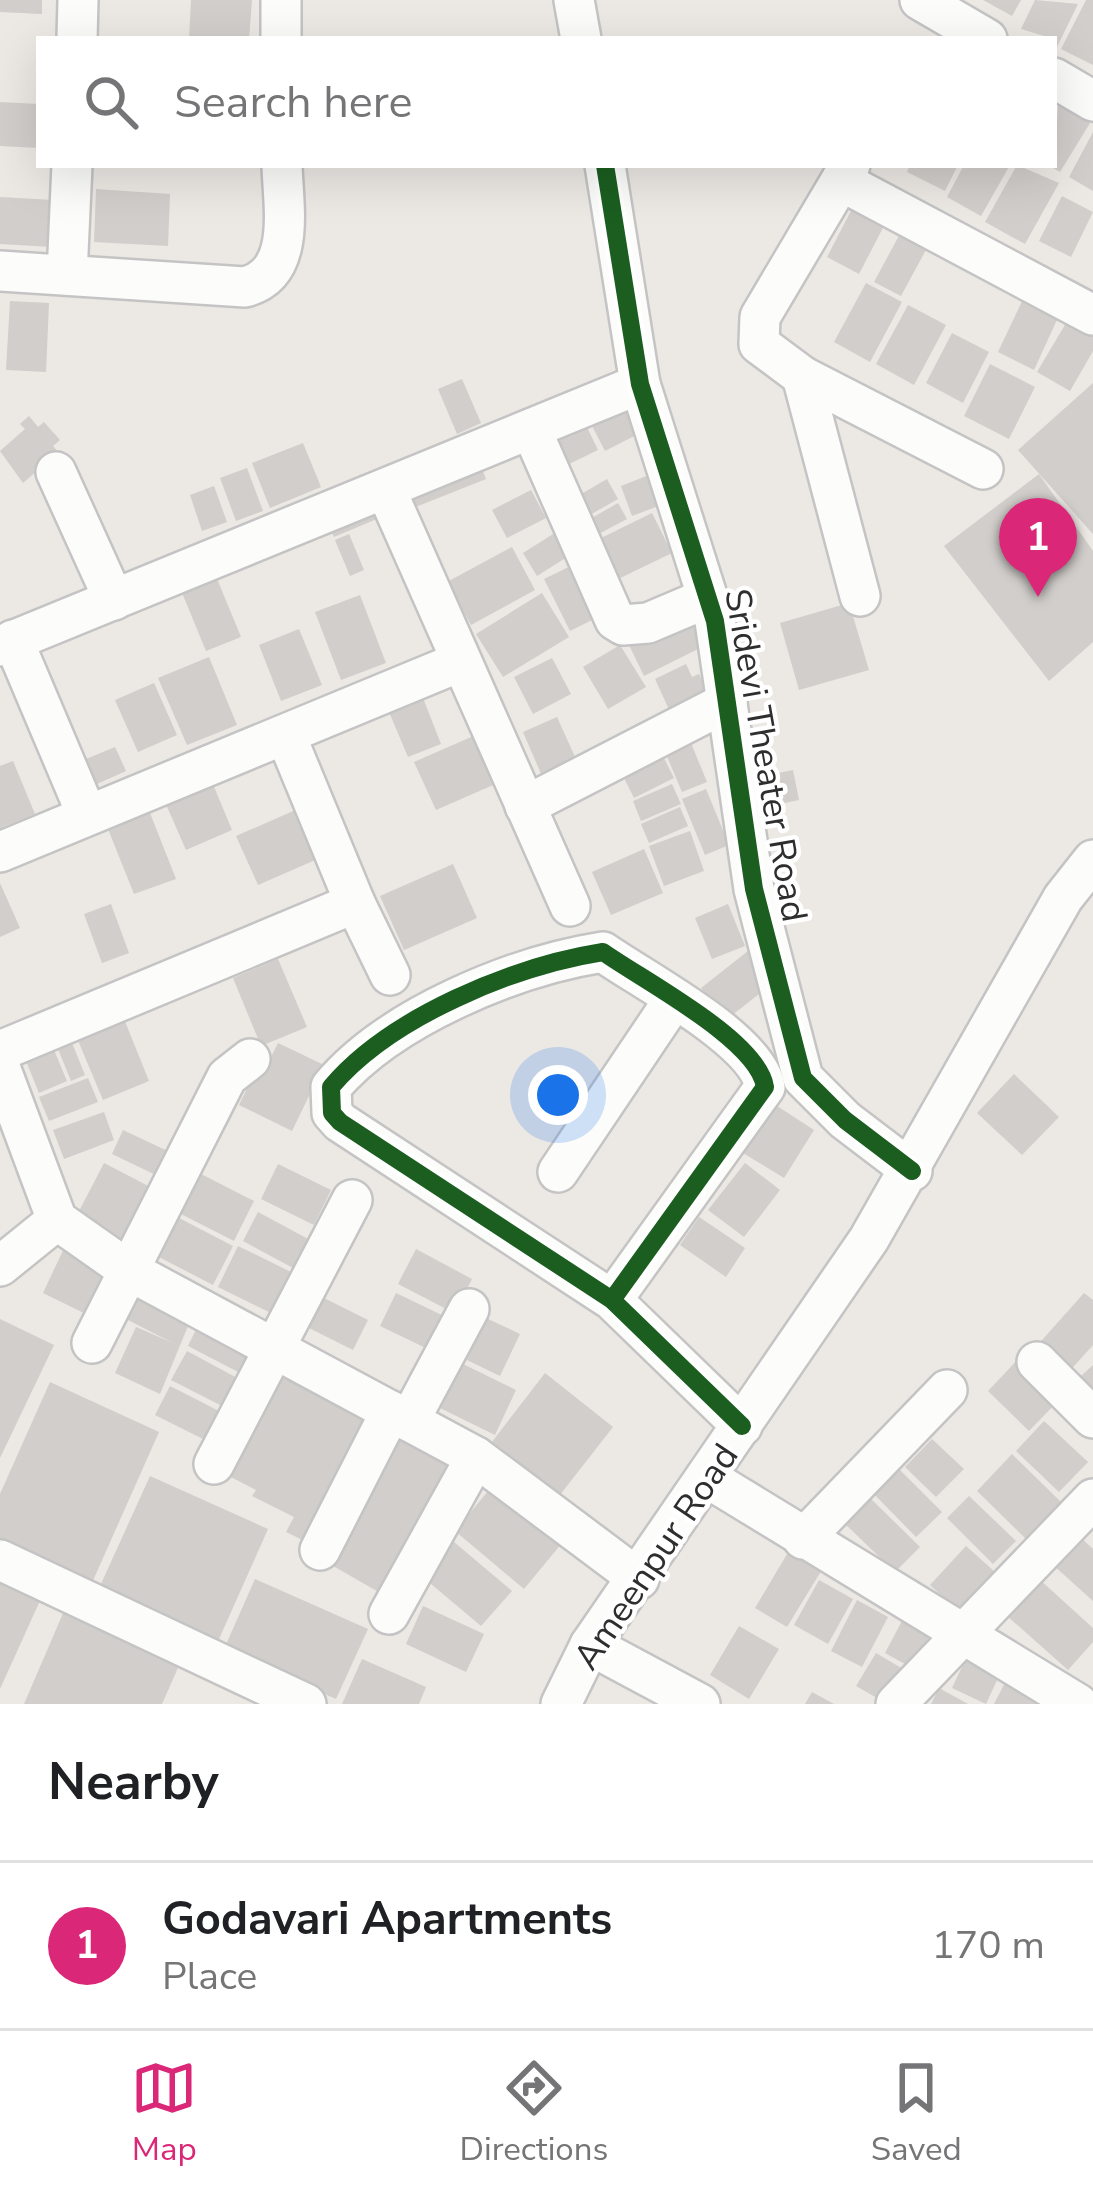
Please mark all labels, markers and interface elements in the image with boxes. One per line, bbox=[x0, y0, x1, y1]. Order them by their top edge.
search box bbox=[36, 36, 1057, 168]
icon: search bbox=[78, 69, 144, 135]
text: Search here bbox=[174, 72, 413, 133]
pin: 1 bbox=[999, 498, 1077, 597]
street label: Sridevi Theater Road bbox=[712, 585, 819, 926]
your location bbox=[528, 1065, 588, 1125]
street label: Ameenpur Road bbox=[562, 1434, 750, 1680]
text: Nearby bbox=[48, 1747, 219, 1817]
text: Godavari Apartments bbox=[162, 1889, 612, 1950]
text: 1 bbox=[75, 1919, 99, 1972]
text: 170 m bbox=[931, 1919, 1045, 1972]
text: Place bbox=[162, 1950, 257, 2003]
tab: Map bbox=[131, 2055, 197, 2172]
tab: Directions bbox=[460, 2055, 608, 2172]
tab: Saved bbox=[871, 2055, 962, 2172]

